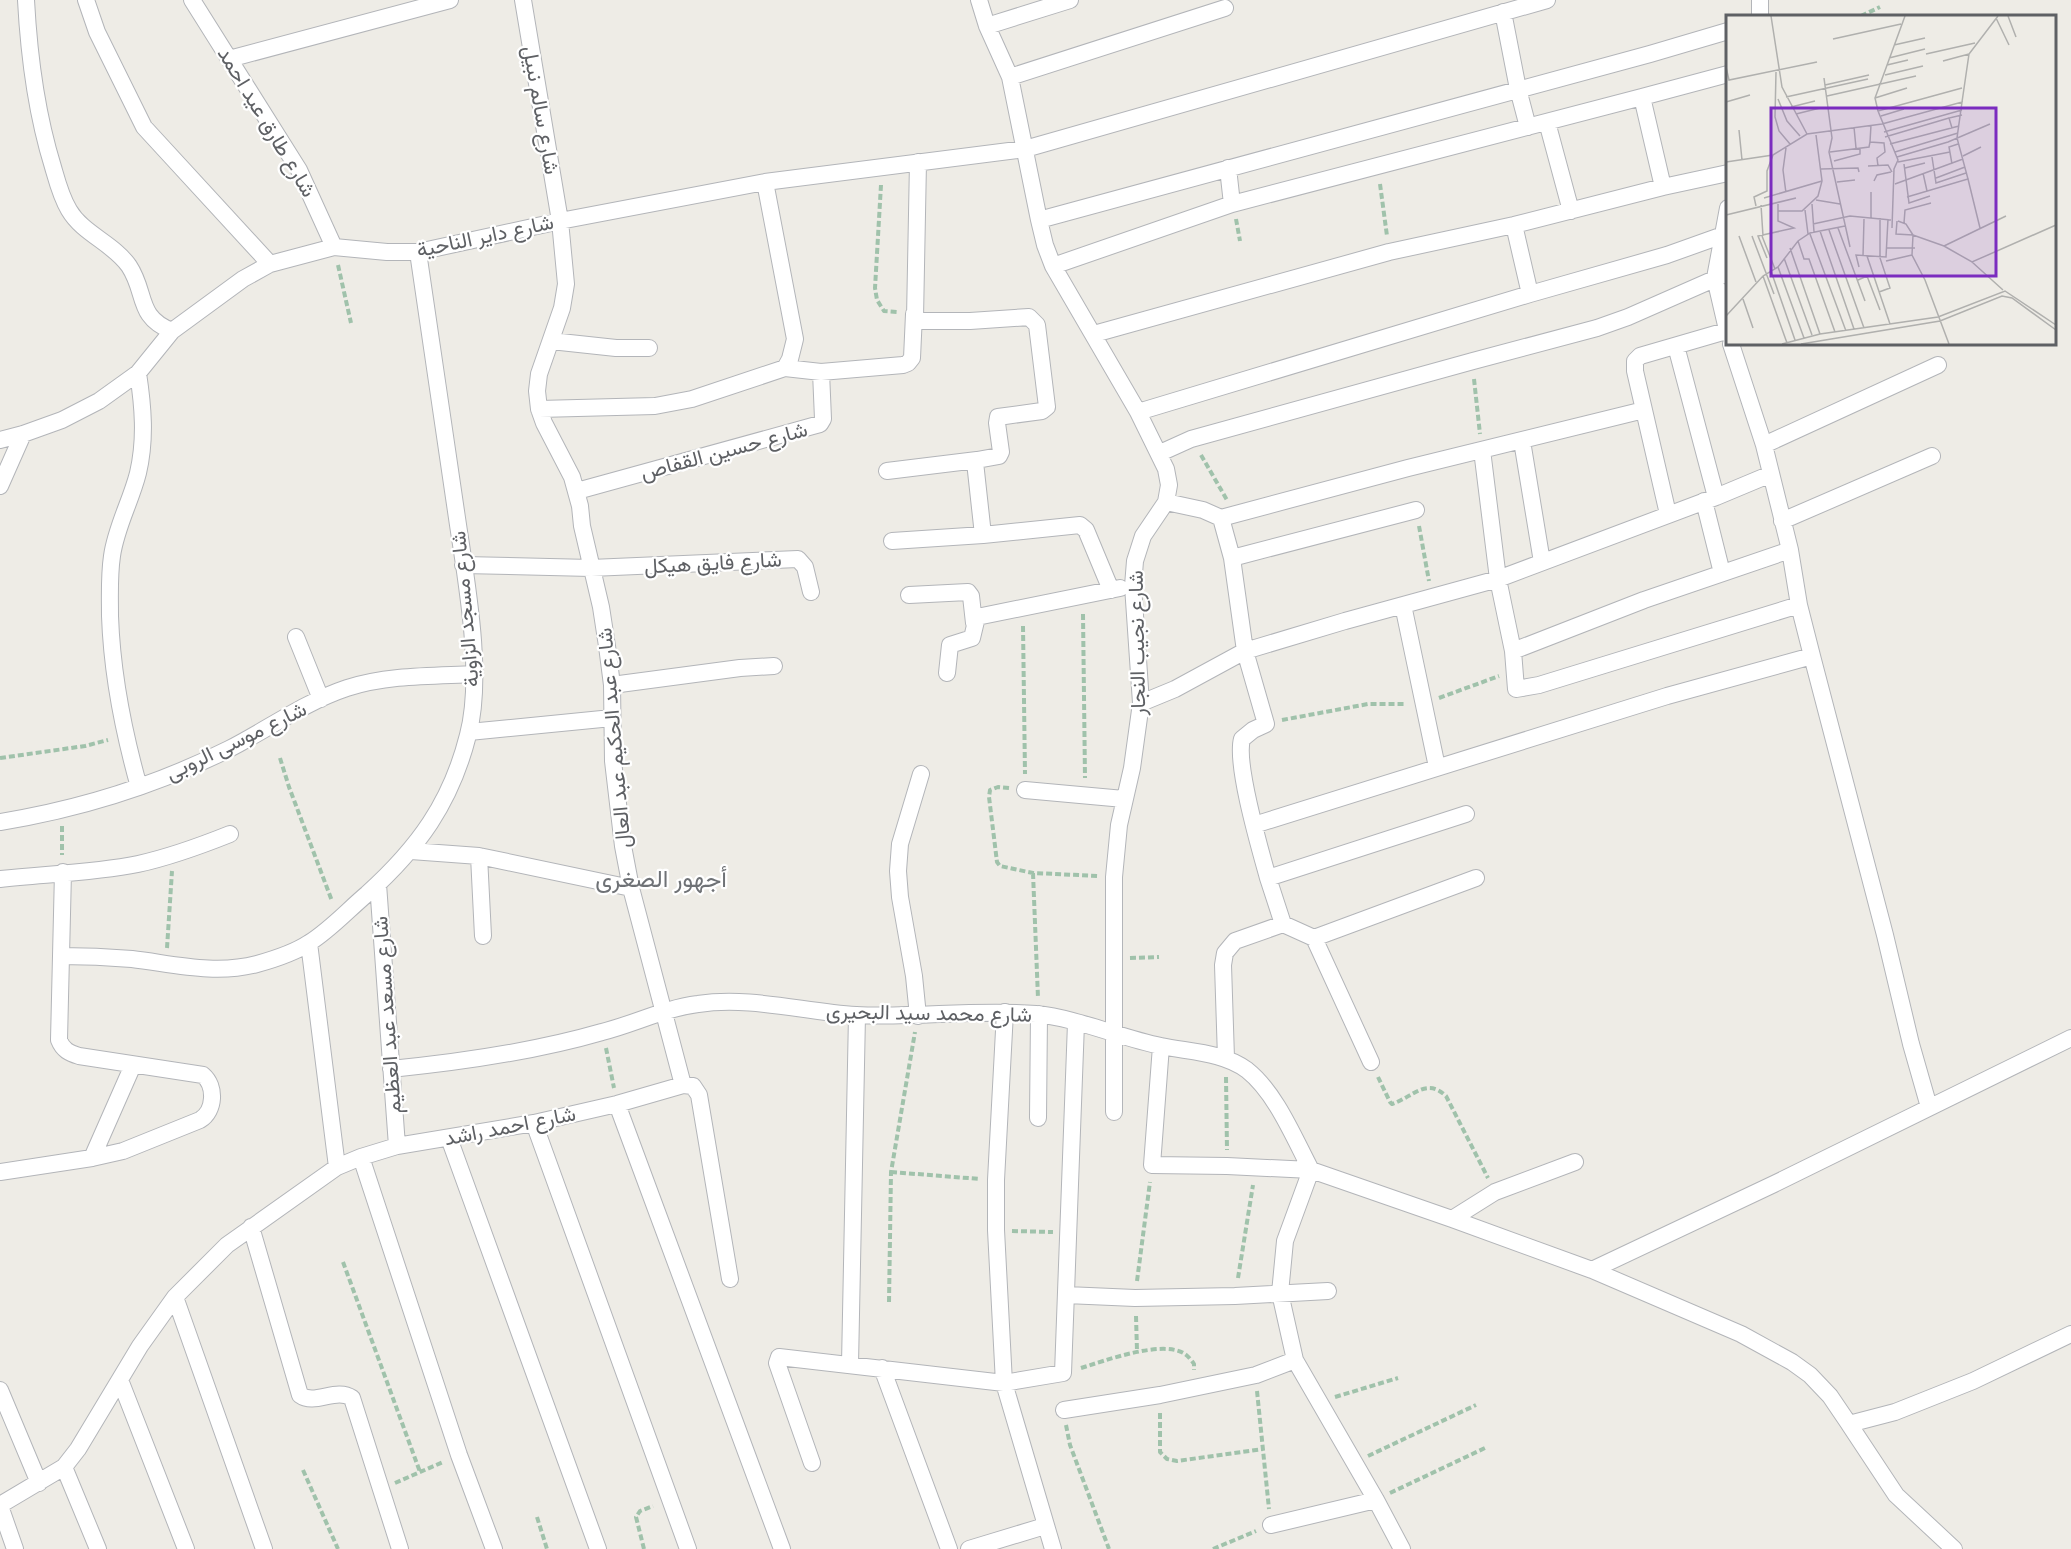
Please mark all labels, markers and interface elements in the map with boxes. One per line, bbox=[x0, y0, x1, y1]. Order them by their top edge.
inset map bbox=[1726, 15, 2056, 345]
street label: شارع طارق عيد احمد bbox=[211, 42, 322, 202]
street label: شارع سالم نبيل bbox=[516, 44, 565, 176]
street label: شارع داير الناحية bbox=[414, 209, 556, 264]
street label: شارع حسين القفاص bbox=[638, 416, 811, 487]
street label: شارع مسجد الزاوية bbox=[445, 530, 486, 688]
street label: شارع فايق هيكل bbox=[644, 546, 783, 581]
street label: شارع نجيب النجار bbox=[1123, 570, 1152, 717]
street label: شارع عبد الحكيم عبد العال bbox=[591, 627, 638, 849]
street label: شارع موسى الروبى bbox=[161, 696, 311, 787]
district label: أجهور الصغرى bbox=[595, 864, 727, 894]
street label: شارع مسعد عبد العظيم bbox=[367, 915, 408, 1115]
street label: شارع محمد سيد البحيرى bbox=[826, 998, 1032, 1029]
street label: شارع احمد راشد bbox=[442, 1101, 578, 1152]

